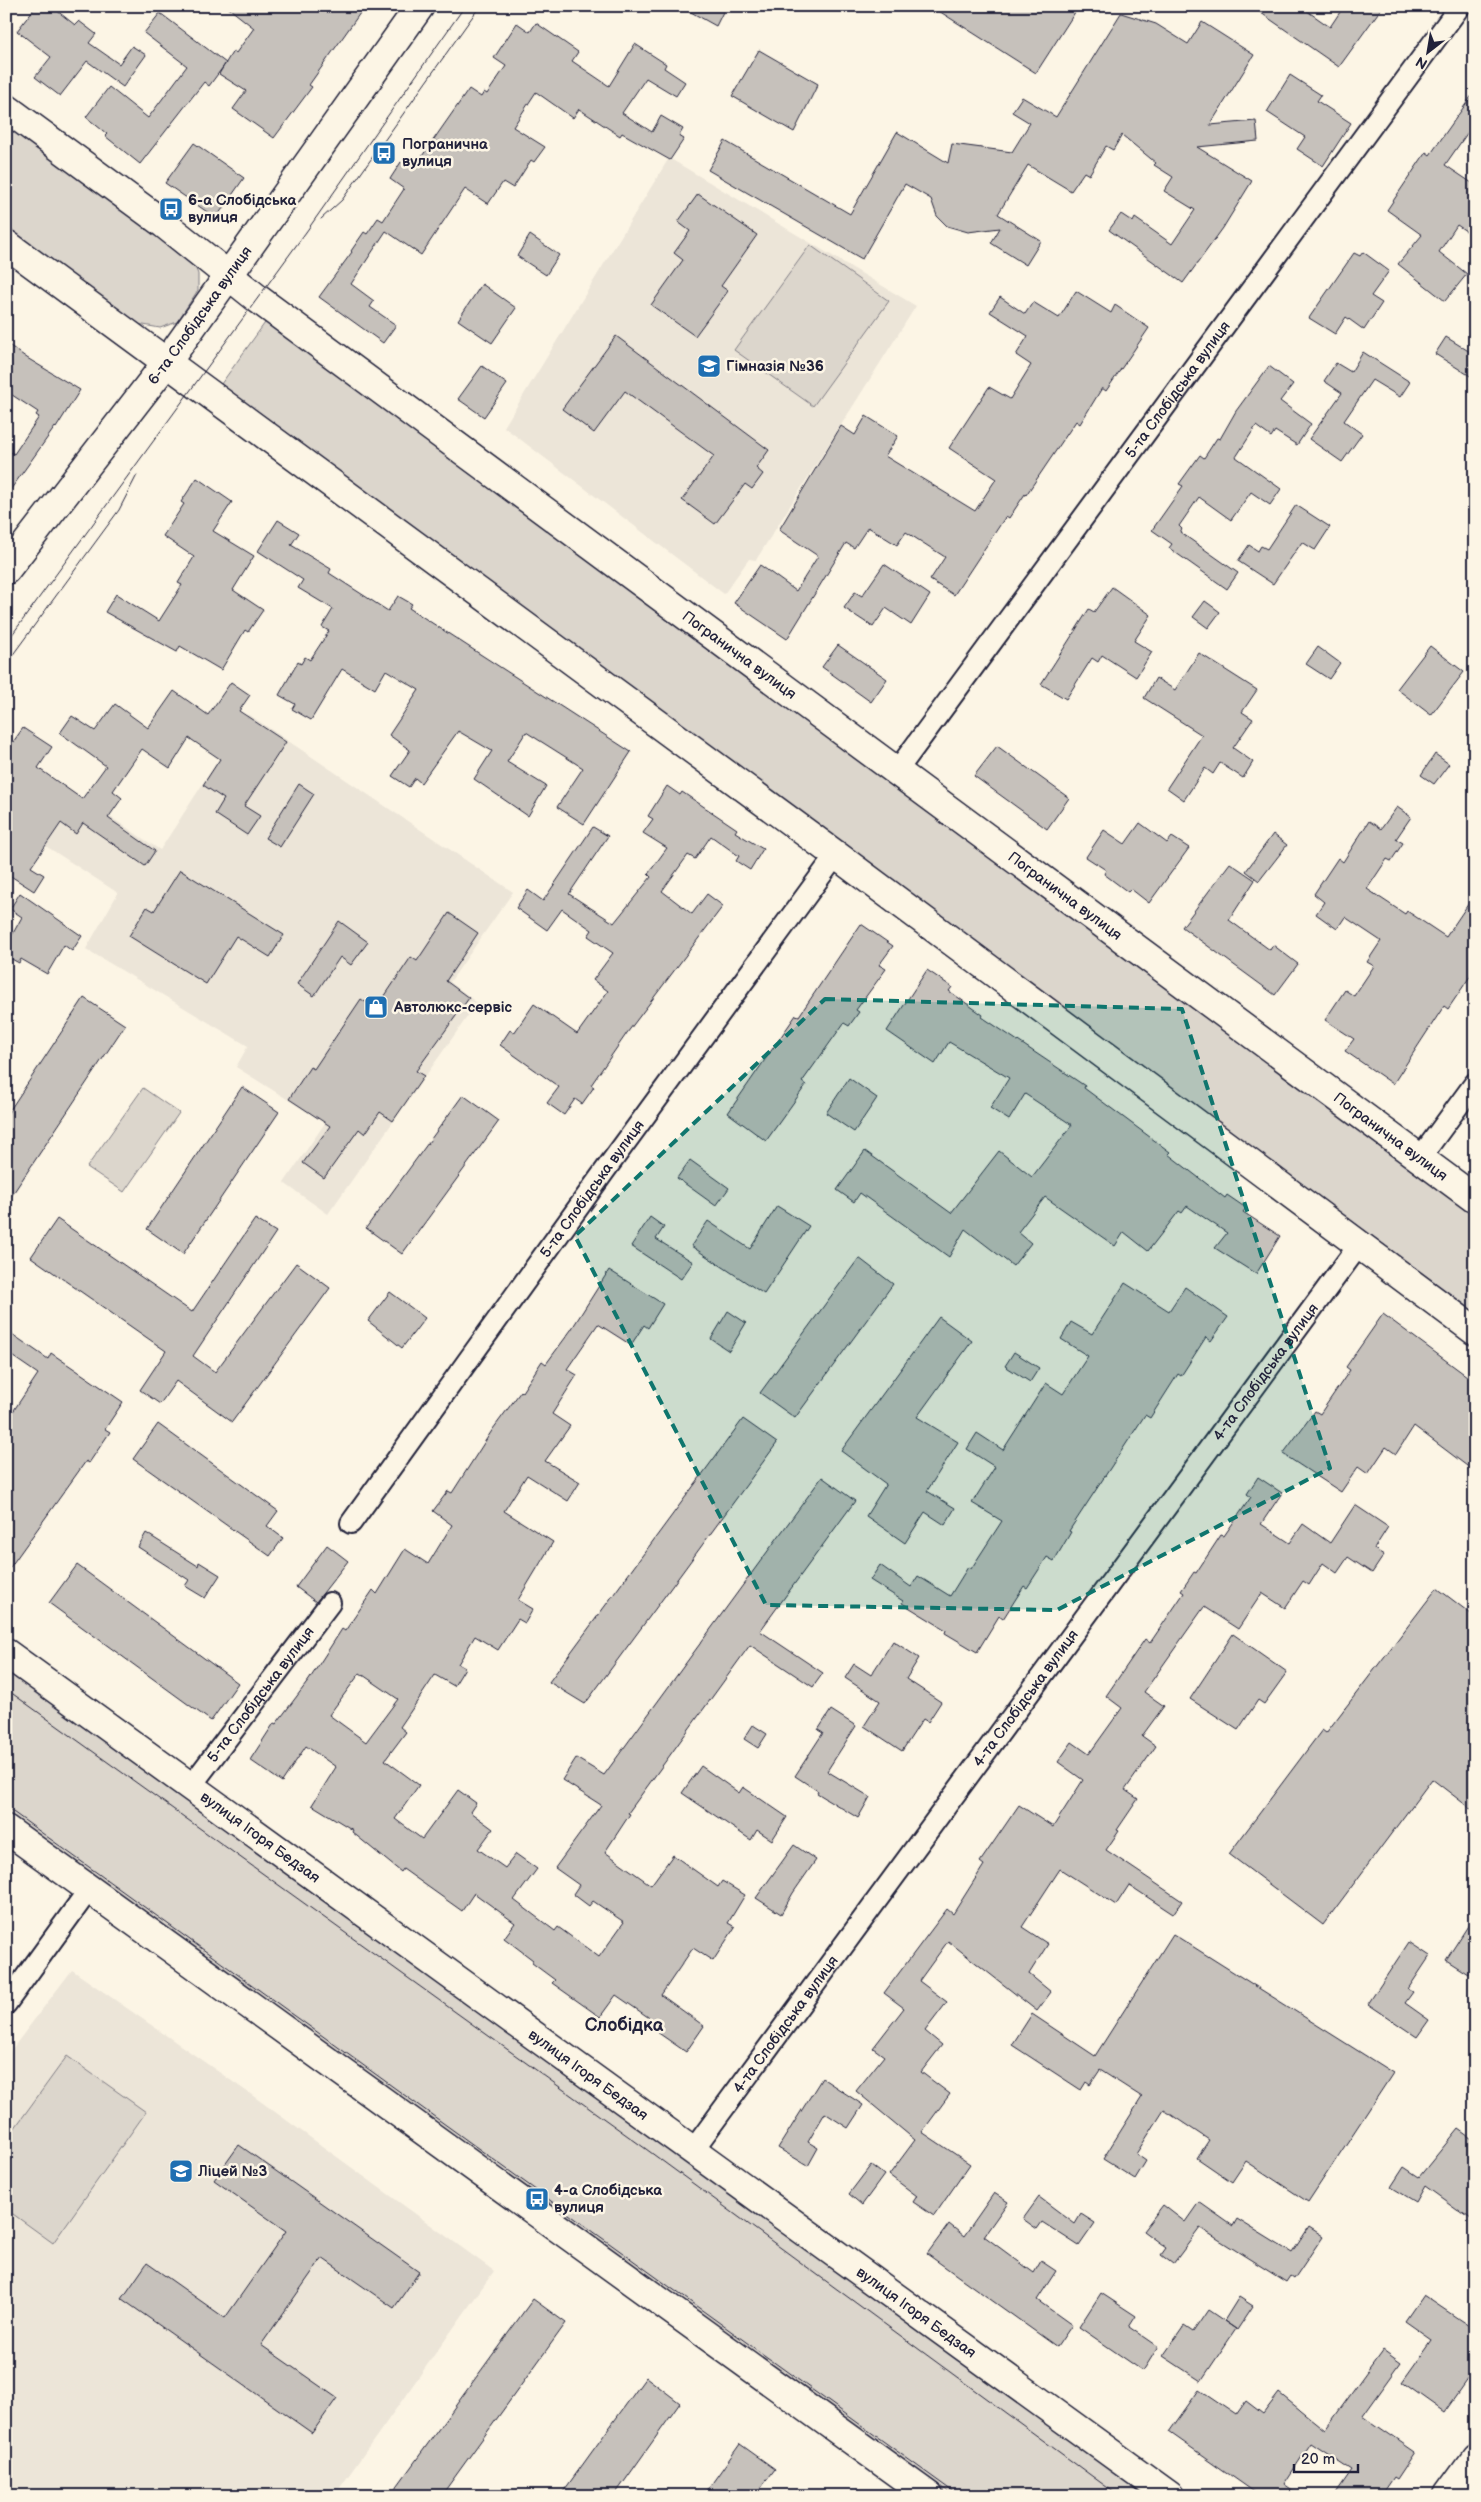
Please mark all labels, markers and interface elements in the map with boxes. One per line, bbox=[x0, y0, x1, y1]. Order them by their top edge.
north arrow bbox=[1404, 28, 1454, 78]
text: N bbox=[1413, 53, 1430, 73]
place label: Погранична вулиця bbox=[402, 135, 488, 171]
bus stop icon: Погранична вулиця bbox=[371, 140, 397, 166]
place label: 6-а Слобідська вулиця bbox=[188, 191, 296, 227]
bus stop icon: 6-а Слобідська вулиця bbox=[158, 196, 184, 222]
street label: 6-та Слобідська вулиця bbox=[143, 242, 256, 388]
street label: 5-та Слобідська вулиця bbox=[1121, 317, 1234, 462]
school or university icon: Гімназія №36 bbox=[696, 353, 722, 379]
place label: Гімназія №36 bbox=[726, 357, 824, 376]
street label: Погранична вулиця bbox=[679, 607, 800, 703]
street label: Погранична вулиця bbox=[1004, 847, 1126, 944]
shop icon: Автолюкс-сервіс bbox=[363, 994, 389, 1020]
place label: Автолюкс-сервіс bbox=[393, 998, 512, 1017]
street label: Погранична вулиця bbox=[1330, 1088, 1451, 1185]
street label: 5-та Слобідська вулиця bbox=[536, 1116, 648, 1261]
street label: 4-та Слобідська вулиця bbox=[1209, 1299, 1322, 1445]
street label: 5-та Слобідська вулиця bbox=[203, 1623, 318, 1766]
street label: 4-та Слобідська вулиця bbox=[969, 1626, 1082, 1771]
street label: вулиця Ігоря Бедзая bbox=[197, 1787, 324, 1887]
street label: 4-та Слобідська вулиця bbox=[729, 1952, 842, 2097]
district label: Слобідка bbox=[585, 2015, 664, 2036]
street label: вулиця Ігоря Бедзая bbox=[525, 2025, 652, 2125]
school or university icon: Ліцей №3 bbox=[168, 2158, 194, 2184]
place label: Ліцей №3 bbox=[197, 2162, 267, 2181]
place label: 4-а Слобідська вулиця bbox=[554, 2181, 662, 2217]
bus stop icon: 4-а Слобідська вулиця bbox=[524, 2186, 550, 2212]
street label: вулиця Ігоря Бедзая bbox=[853, 2262, 980, 2362]
scale bar bbox=[1294, 2442, 1357, 2474]
text: 20 m bbox=[1301, 2450, 1335, 2469]

